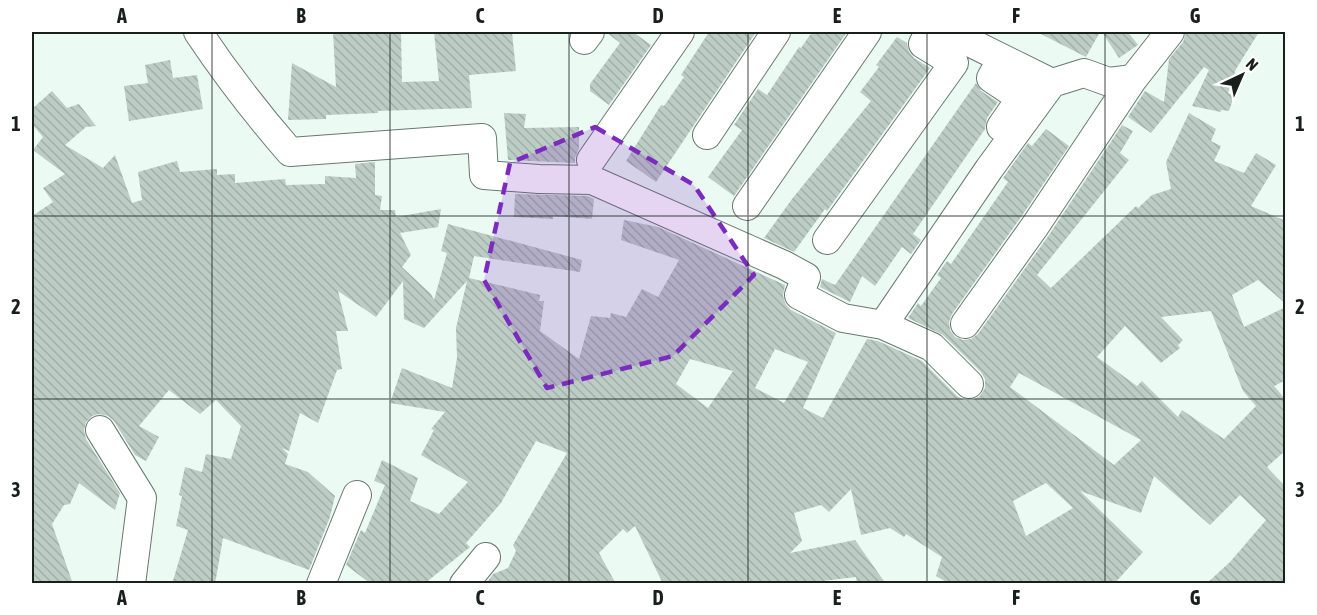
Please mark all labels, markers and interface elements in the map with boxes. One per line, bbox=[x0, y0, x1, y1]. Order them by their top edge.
text: A bbox=[116, 4, 127, 27]
text: B bbox=[296, 4, 306, 27]
text: C bbox=[476, 4, 485, 27]
text: D bbox=[652, 4, 664, 27]
text: E bbox=[833, 4, 842, 27]
text: F bbox=[1012, 4, 1020, 27]
text: G bbox=[1190, 4, 1201, 27]
north arrow bbox=[1212, 45, 1272, 105]
text: N bbox=[1243, 54, 1262, 74]
text: 1 bbox=[11, 112, 21, 135]
text: 1 bbox=[1295, 112, 1305, 135]
text: 2 bbox=[11, 295, 21, 318]
text: 2 bbox=[1295, 295, 1305, 318]
text: 3 bbox=[11, 478, 21, 501]
text: 3 bbox=[1295, 478, 1305, 501]
text: A bbox=[116, 586, 127, 609]
text: B bbox=[296, 586, 306, 609]
text: C bbox=[476, 586, 485, 609]
text: D bbox=[652, 586, 664, 609]
text: E bbox=[833, 586, 842, 609]
text: F bbox=[1012, 586, 1020, 609]
text: G bbox=[1190, 586, 1201, 609]

